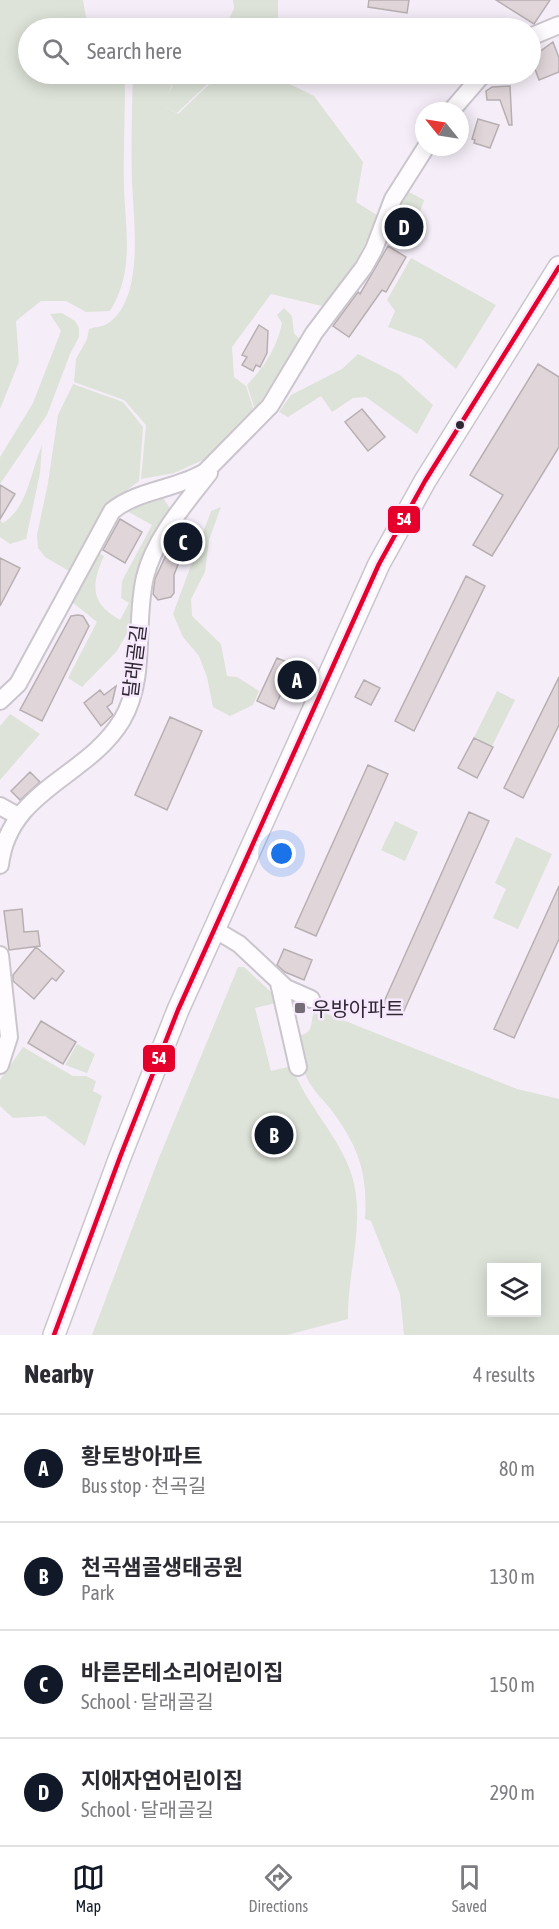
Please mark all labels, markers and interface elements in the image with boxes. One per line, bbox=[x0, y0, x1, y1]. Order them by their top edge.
search box bbox=[18, 18, 541, 84]
icon: search bbox=[39, 35, 72, 68]
text: Search here bbox=[87, 38, 182, 64]
north arrow bbox=[415, 102, 469, 156]
pin: D bbox=[384, 204, 424, 250]
unlabelled marker bbox=[454, 419, 466, 431]
line badge: 54 bbox=[387, 505, 421, 534]
text: 54 bbox=[396, 510, 412, 528]
pin: C bbox=[164, 520, 202, 564]
street label: 달래골길 bbox=[118, 623, 150, 699]
pin: A bbox=[278, 658, 316, 702]
your location bbox=[267, 839, 296, 868]
place label: 우방아파트 bbox=[312, 997, 404, 1020]
marker: 우방아파트 bbox=[293, 1001, 307, 1015]
line badge: 54 bbox=[142, 1044, 176, 1073]
text: 54 bbox=[151, 1049, 167, 1067]
pin: B bbox=[254, 1112, 294, 1158]
map controls bbox=[487, 1263, 541, 1317]
button: layers bbox=[487, 1263, 541, 1317]
text: Nearby bbox=[24, 1359, 94, 1389]
text: 4 results bbox=[473, 1363, 535, 1386]
text: 황토방아파트 bbox=[81, 1443, 202, 1469]
text: A bbox=[39, 1457, 48, 1480]
text: 80 m bbox=[499, 1457, 535, 1480]
text: Bus stop · 천곡길 bbox=[81, 1474, 206, 1497]
text: 천곡샘골생태공원 bbox=[81, 1554, 243, 1580]
text: B bbox=[39, 1565, 48, 1588]
text: 130 m bbox=[490, 1565, 535, 1588]
text: Park bbox=[81, 1581, 114, 1604]
text: 바른몬테소리어린이집 bbox=[81, 1659, 283, 1685]
text: C bbox=[39, 1673, 48, 1696]
text: 150 m bbox=[490, 1673, 535, 1696]
text: School · 달래골길 bbox=[81, 1690, 214, 1713]
text: 지애자연어린이집 bbox=[81, 1767, 243, 1793]
text: D bbox=[38, 1781, 49, 1804]
text: 290 m bbox=[490, 1781, 535, 1804]
text: School · 달래골길 bbox=[81, 1798, 214, 1821]
tab: Map bbox=[72, 1861, 105, 1915]
tab: Directions bbox=[248, 1861, 308, 1915]
tab: Saved bbox=[452, 1861, 487, 1915]

